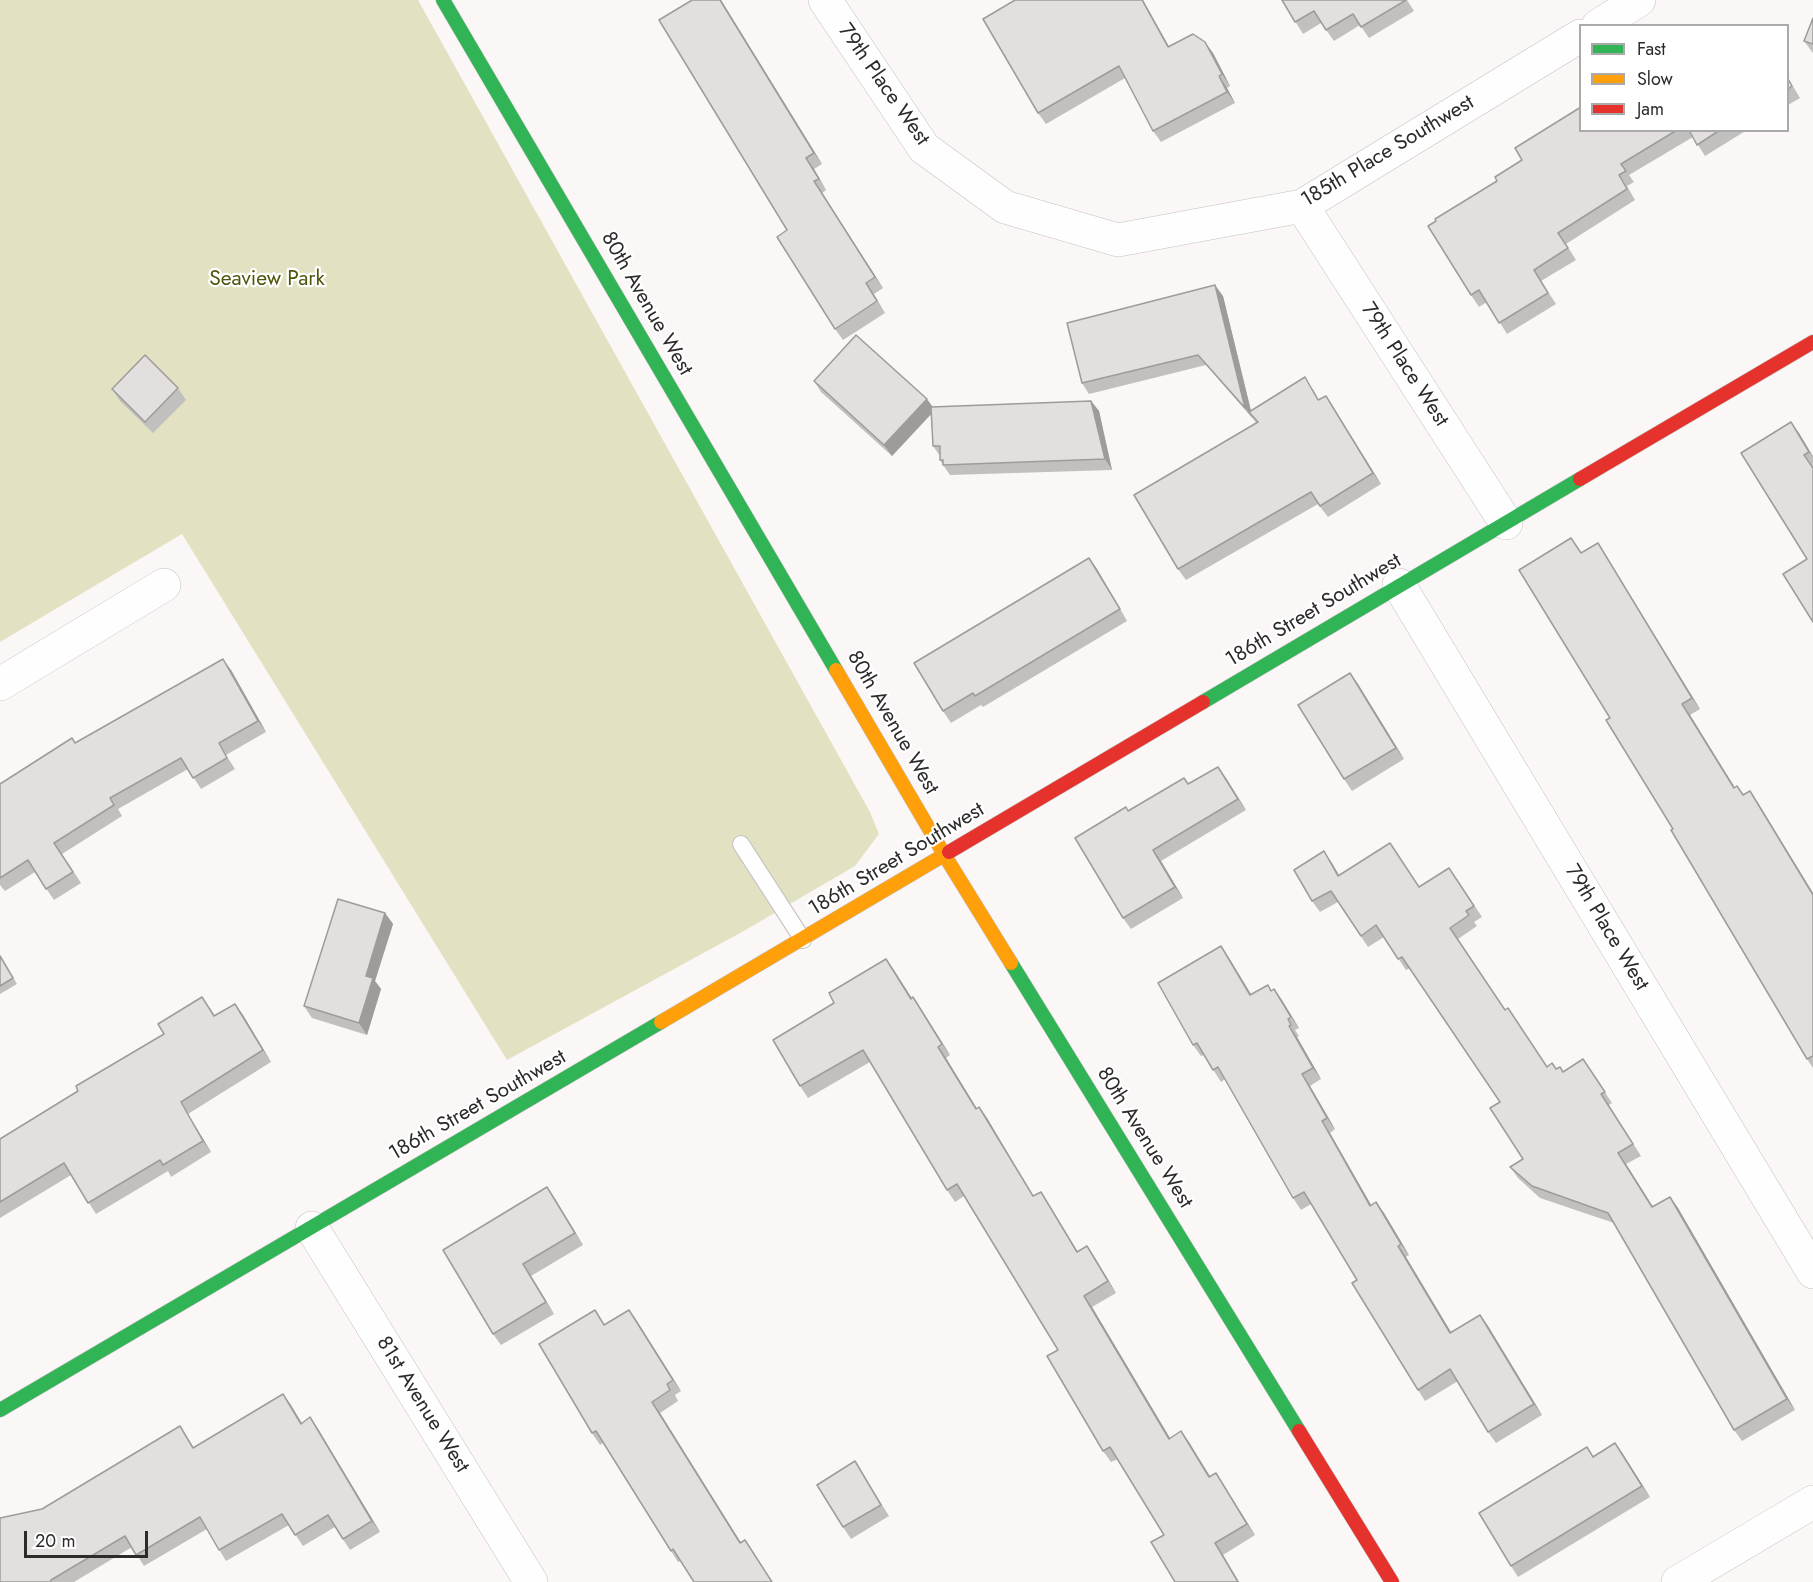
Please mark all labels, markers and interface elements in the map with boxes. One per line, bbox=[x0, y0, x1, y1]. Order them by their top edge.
street label: 79th Place West bbox=[832, 19, 934, 151]
legend bbox=[1579, 24, 1789, 132]
text: Fast bbox=[1637, 36, 1666, 62]
text: Slow bbox=[1637, 66, 1673, 92]
street label: 185th Place Southwest bbox=[1297, 90, 1479, 214]
text: Jam bbox=[1637, 96, 1664, 122]
street label: 80th Avenue West bbox=[595, 228, 697, 380]
park label: Seaview Park bbox=[209, 267, 325, 293]
street label: 79th Place West bbox=[1355, 298, 1453, 432]
street label: 186th Street Southwest bbox=[1222, 549, 1406, 673]
street label: 80th Avenue West bbox=[841, 647, 943, 799]
street label: 186th Street Southwest bbox=[805, 798, 989, 922]
street label: 79th Place West bbox=[1559, 860, 1653, 996]
street label: 186th Street Southwest bbox=[385, 1045, 571, 1167]
street label: 80th Avenue West bbox=[1091, 1063, 1197, 1213]
street label: 81st Avenue West bbox=[370, 1332, 474, 1478]
scale bar bbox=[27, 1519, 152, 1557]
text: 20 m bbox=[35, 1528, 75, 1554]

